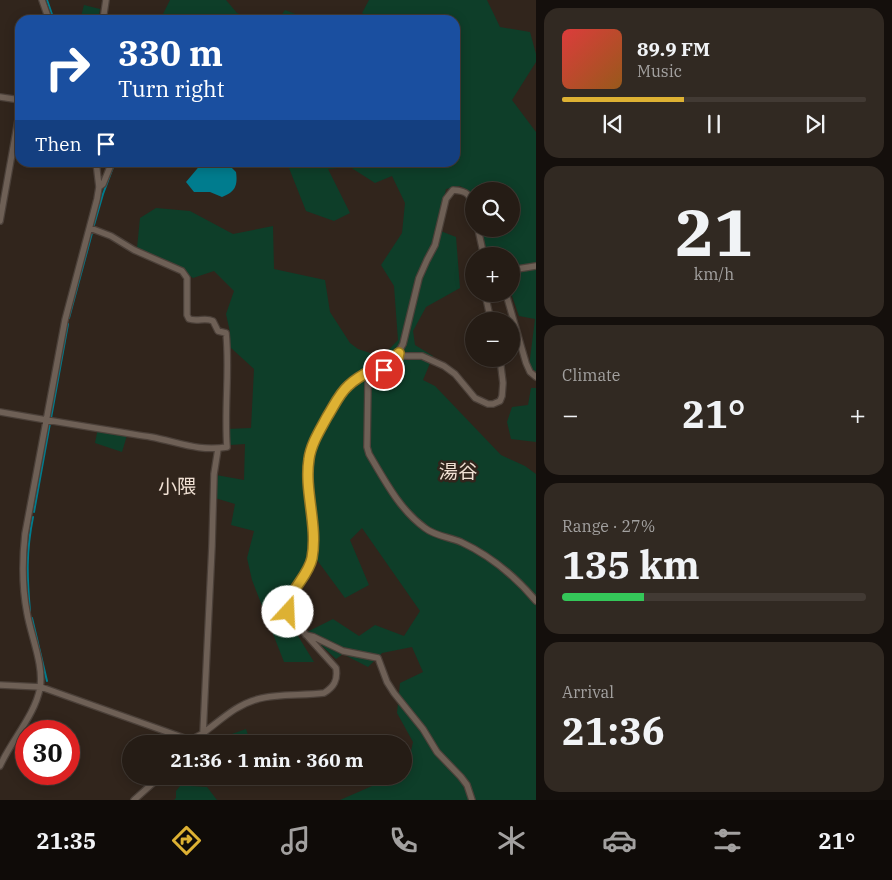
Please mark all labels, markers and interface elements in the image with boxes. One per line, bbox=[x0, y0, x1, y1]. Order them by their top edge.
text: 330 m bbox=[118, 30, 223, 76]
icon: right bbox=[35, 35, 100, 100]
text: 89.9 FM bbox=[637, 37, 710, 61]
text: Music bbox=[637, 61, 682, 81]
text: Turn right bbox=[118, 74, 225, 103]
icon: previous bbox=[599, 110, 627, 138]
icon: pause bbox=[700, 110, 728, 138]
icon: next bbox=[801, 110, 829, 138]
icon: arrive bbox=[92, 130, 120, 158]
text: Then bbox=[35, 132, 82, 156]
map controls bbox=[465, 182, 520, 367]
button: search bbox=[465, 182, 520, 237]
text: 21 bbox=[675, 189, 753, 274]
button: + bbox=[465, 247, 520, 302]
text: km/h bbox=[694, 264, 734, 284]
button: − bbox=[465, 312, 520, 367]
pin bbox=[363, 349, 405, 391]
icon: arrive bbox=[370, 356, 398, 384]
text: Climate bbox=[562, 365, 620, 385]
text: 21° bbox=[682, 389, 746, 438]
text: − bbox=[562, 396, 579, 433]
text: + bbox=[849, 396, 866, 433]
district label: 湯谷 bbox=[439, 459, 477, 483]
district label: 小隈 bbox=[158, 474, 196, 498]
text: Range · 27% bbox=[562, 516, 655, 536]
text: 135 km bbox=[562, 540, 700, 589]
position arrow bbox=[261, 585, 313, 637]
text: Arrival bbox=[562, 682, 614, 702]
text: 21:36 bbox=[562, 706, 665, 755]
speed limit sign: 30 bbox=[15, 720, 80, 785]
text: 21:36 · 1 min · 360 m bbox=[171, 748, 363, 772]
icon: directions bbox=[169, 823, 204, 858]
icon: music bbox=[278, 823, 313, 858]
icon: phone bbox=[386, 823, 421, 858]
icon: climate bbox=[494, 823, 529, 858]
icon: car bbox=[602, 823, 637, 858]
icon: filters bbox=[710, 823, 745, 858]
text: 21:35 bbox=[37, 826, 96, 855]
text: 21° bbox=[819, 826, 855, 855]

